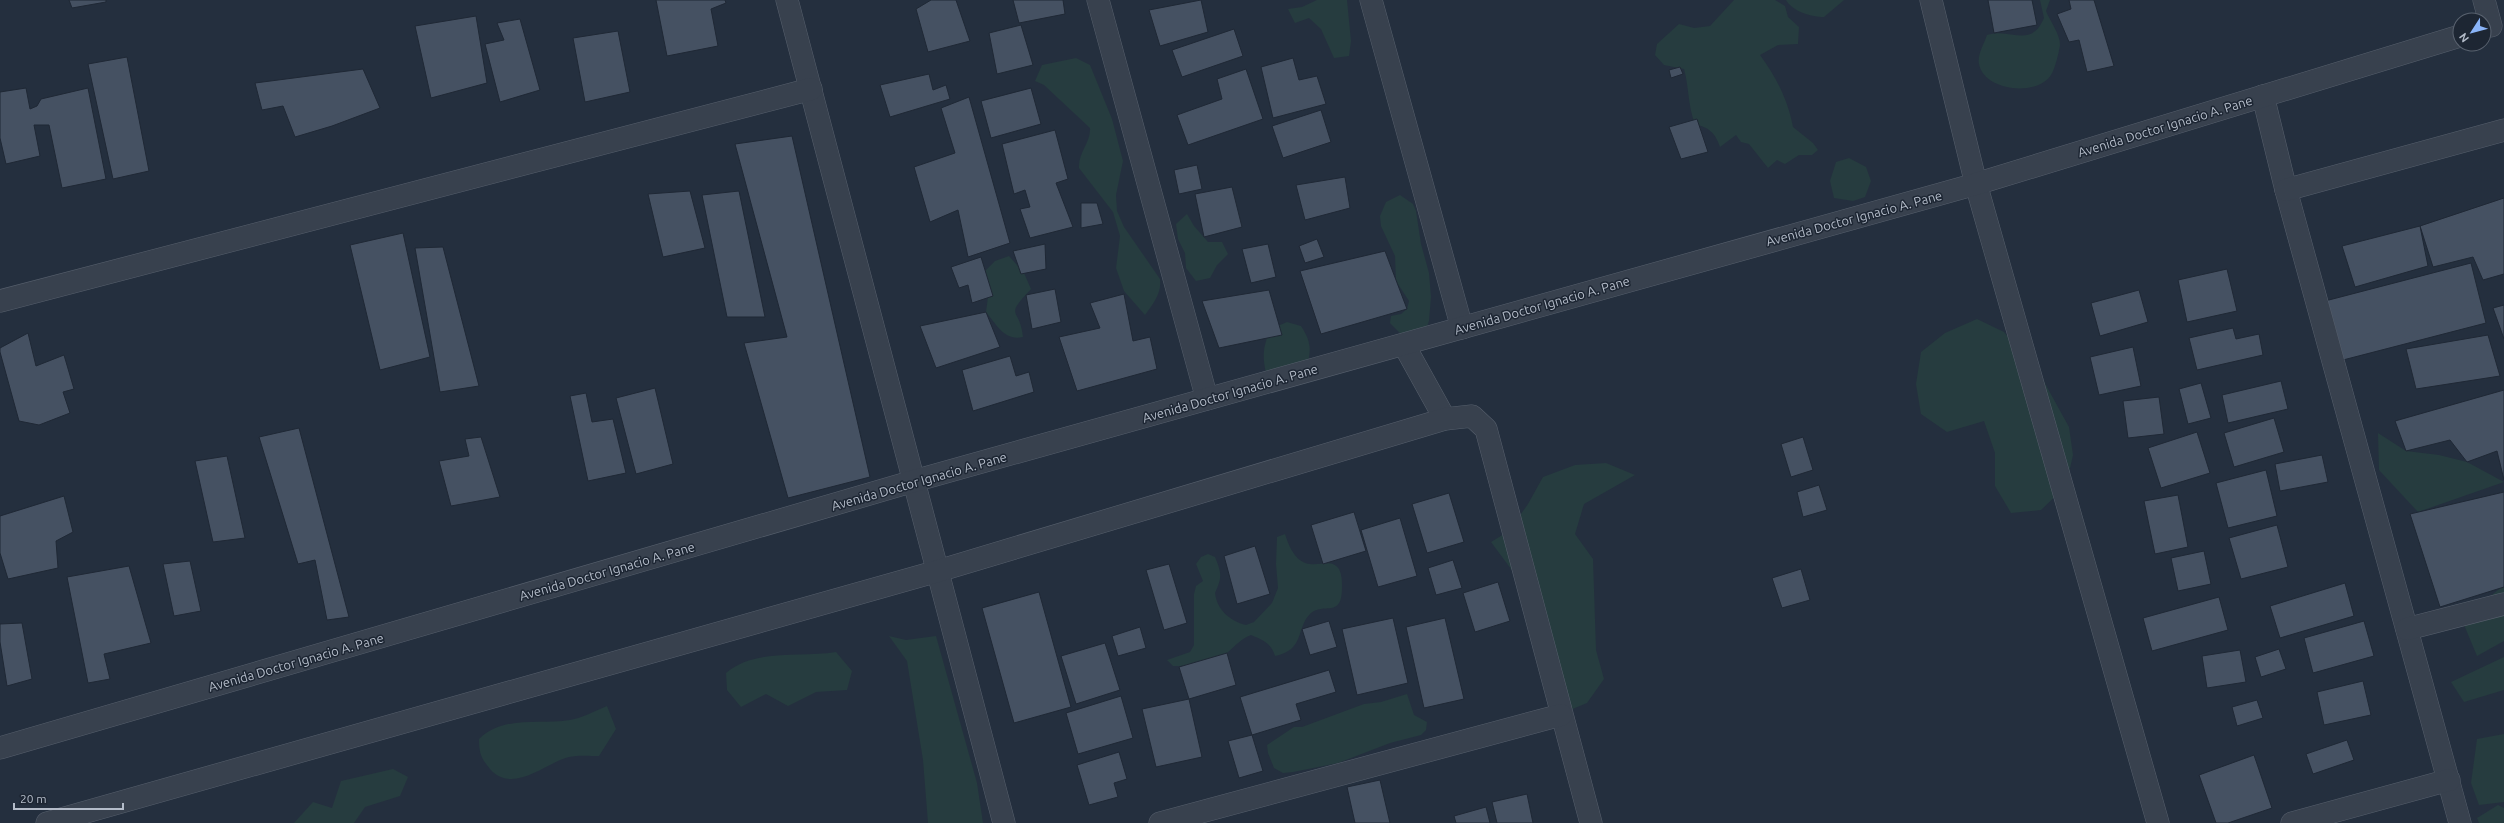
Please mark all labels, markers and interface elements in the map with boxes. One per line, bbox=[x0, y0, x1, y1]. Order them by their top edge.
north arrow bbox=[2452, 12, 2492, 52]
text: N bbox=[2457, 31, 2471, 45]
street label: Avenida Doctor Ignacio A. Pane bbox=[2076, 93, 2254, 159]
street label: Avenida Doctor Ignacio A. Pane bbox=[1764, 188, 1944, 248]
street label: Avenida Doctor Ignacio A. Pane bbox=[1453, 273, 1631, 337]
street label: Avenida Doctor Ignacio A. Pane bbox=[1141, 361, 1319, 425]
street label: Avenida Doctor Ignacio A. Pane bbox=[830, 449, 1008, 513]
street label: Avenida Doctor Ignacio A. Pane bbox=[518, 539, 696, 603]
street label: Avenida Doctor Ignacio A. Pane bbox=[207, 630, 385, 694]
scale bar bbox=[14, 785, 123, 811]
text: 20 m bbox=[20, 792, 47, 805]

